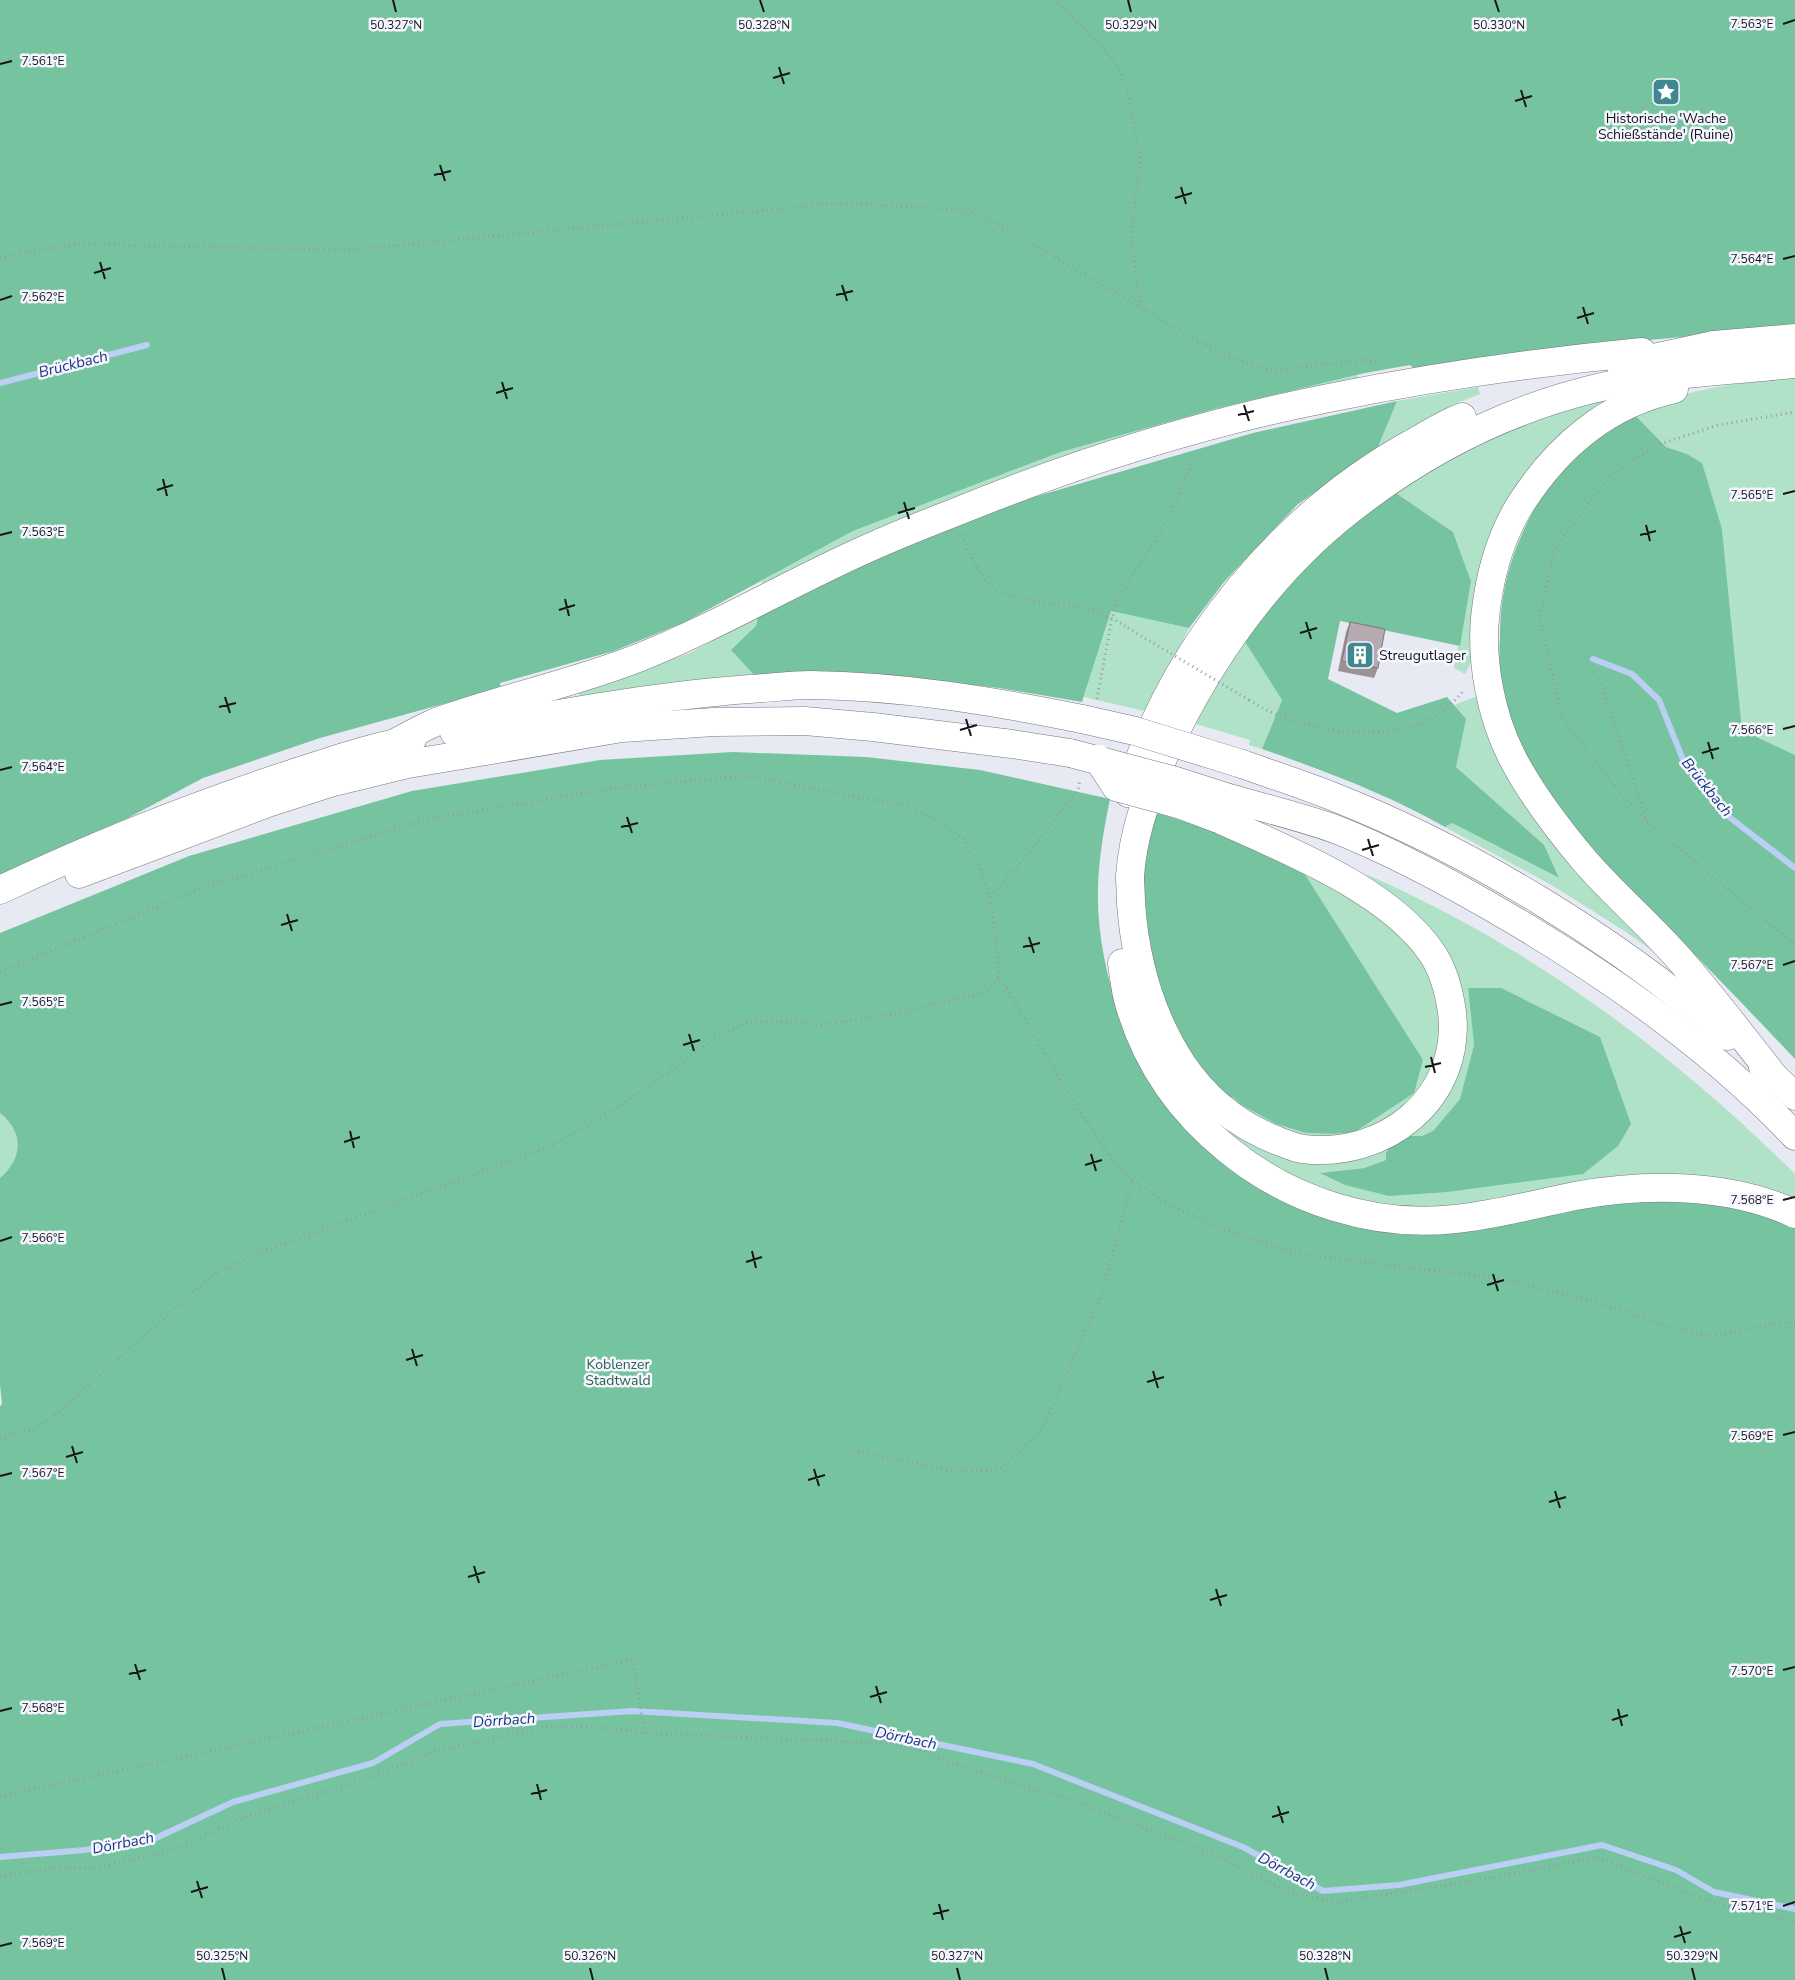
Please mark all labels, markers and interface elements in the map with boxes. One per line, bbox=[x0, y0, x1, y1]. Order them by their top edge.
text: 7.563°E bbox=[1731, 16, 1773, 32]
text: 50.327°N bbox=[370, 17, 422, 33]
text: 50.328°N bbox=[738, 17, 790, 33]
text: 50.329°N bbox=[1105, 17, 1157, 33]
text: 50.330°N bbox=[1473, 17, 1525, 33]
text: 7.561°E bbox=[22, 53, 64, 69]
place icon: Historische 'Wache Schießstände' (Ruine) bbox=[1651, 77, 1681, 107]
place label: Historische 'Wache Schießstände' (Ruine) bbox=[1598, 109, 1734, 144]
text: 7.564°E bbox=[1731, 251, 1773, 267]
text: 7.562°E bbox=[22, 289, 64, 305]
water label: Brückbach bbox=[36, 346, 110, 382]
text: 7.565°E bbox=[1731, 487, 1773, 503]
text: 7.563°E bbox=[22, 524, 64, 540]
building icon: Streugutlager bbox=[1345, 640, 1375, 670]
place label: Streugutlager bbox=[1379, 646, 1466, 665]
text: 7.566°E bbox=[1731, 722, 1773, 738]
water label: Brückbach bbox=[1677, 753, 1737, 821]
text: 7.564°E bbox=[22, 759, 64, 775]
text: 7.567°E bbox=[1731, 957, 1773, 973]
text: 7.565°E bbox=[22, 994, 64, 1010]
text: 7.568°E bbox=[1731, 1192, 1773, 1208]
text: 7.566°E bbox=[22, 1230, 64, 1246]
park label: Koblenzer Stadtwald bbox=[585, 1355, 651, 1390]
text: 7.569°E bbox=[1731, 1428, 1773, 1444]
text: 7.567°E bbox=[22, 1465, 64, 1481]
text: 7.570°E bbox=[1731, 1663, 1773, 1679]
text: 7.568°E bbox=[22, 1700, 64, 1716]
water label: Dörrbach bbox=[472, 1708, 536, 1732]
water label: Dörrbach bbox=[873, 1722, 939, 1754]
water label: Dörrbach bbox=[90, 1827, 156, 1859]
water label: Dörrbach bbox=[1255, 1848, 1319, 1894]
text: 7.571°E bbox=[1731, 1898, 1773, 1914]
text: 7.569°E bbox=[22, 1935, 64, 1951]
text: 50.325°N bbox=[196, 1948, 248, 1964]
text: 50.326°N bbox=[564, 1948, 616, 1964]
text: 50.327°N bbox=[931, 1948, 983, 1964]
text: 50.328°N bbox=[1299, 1948, 1351, 1964]
text: 50.329°N bbox=[1666, 1948, 1718, 1964]

